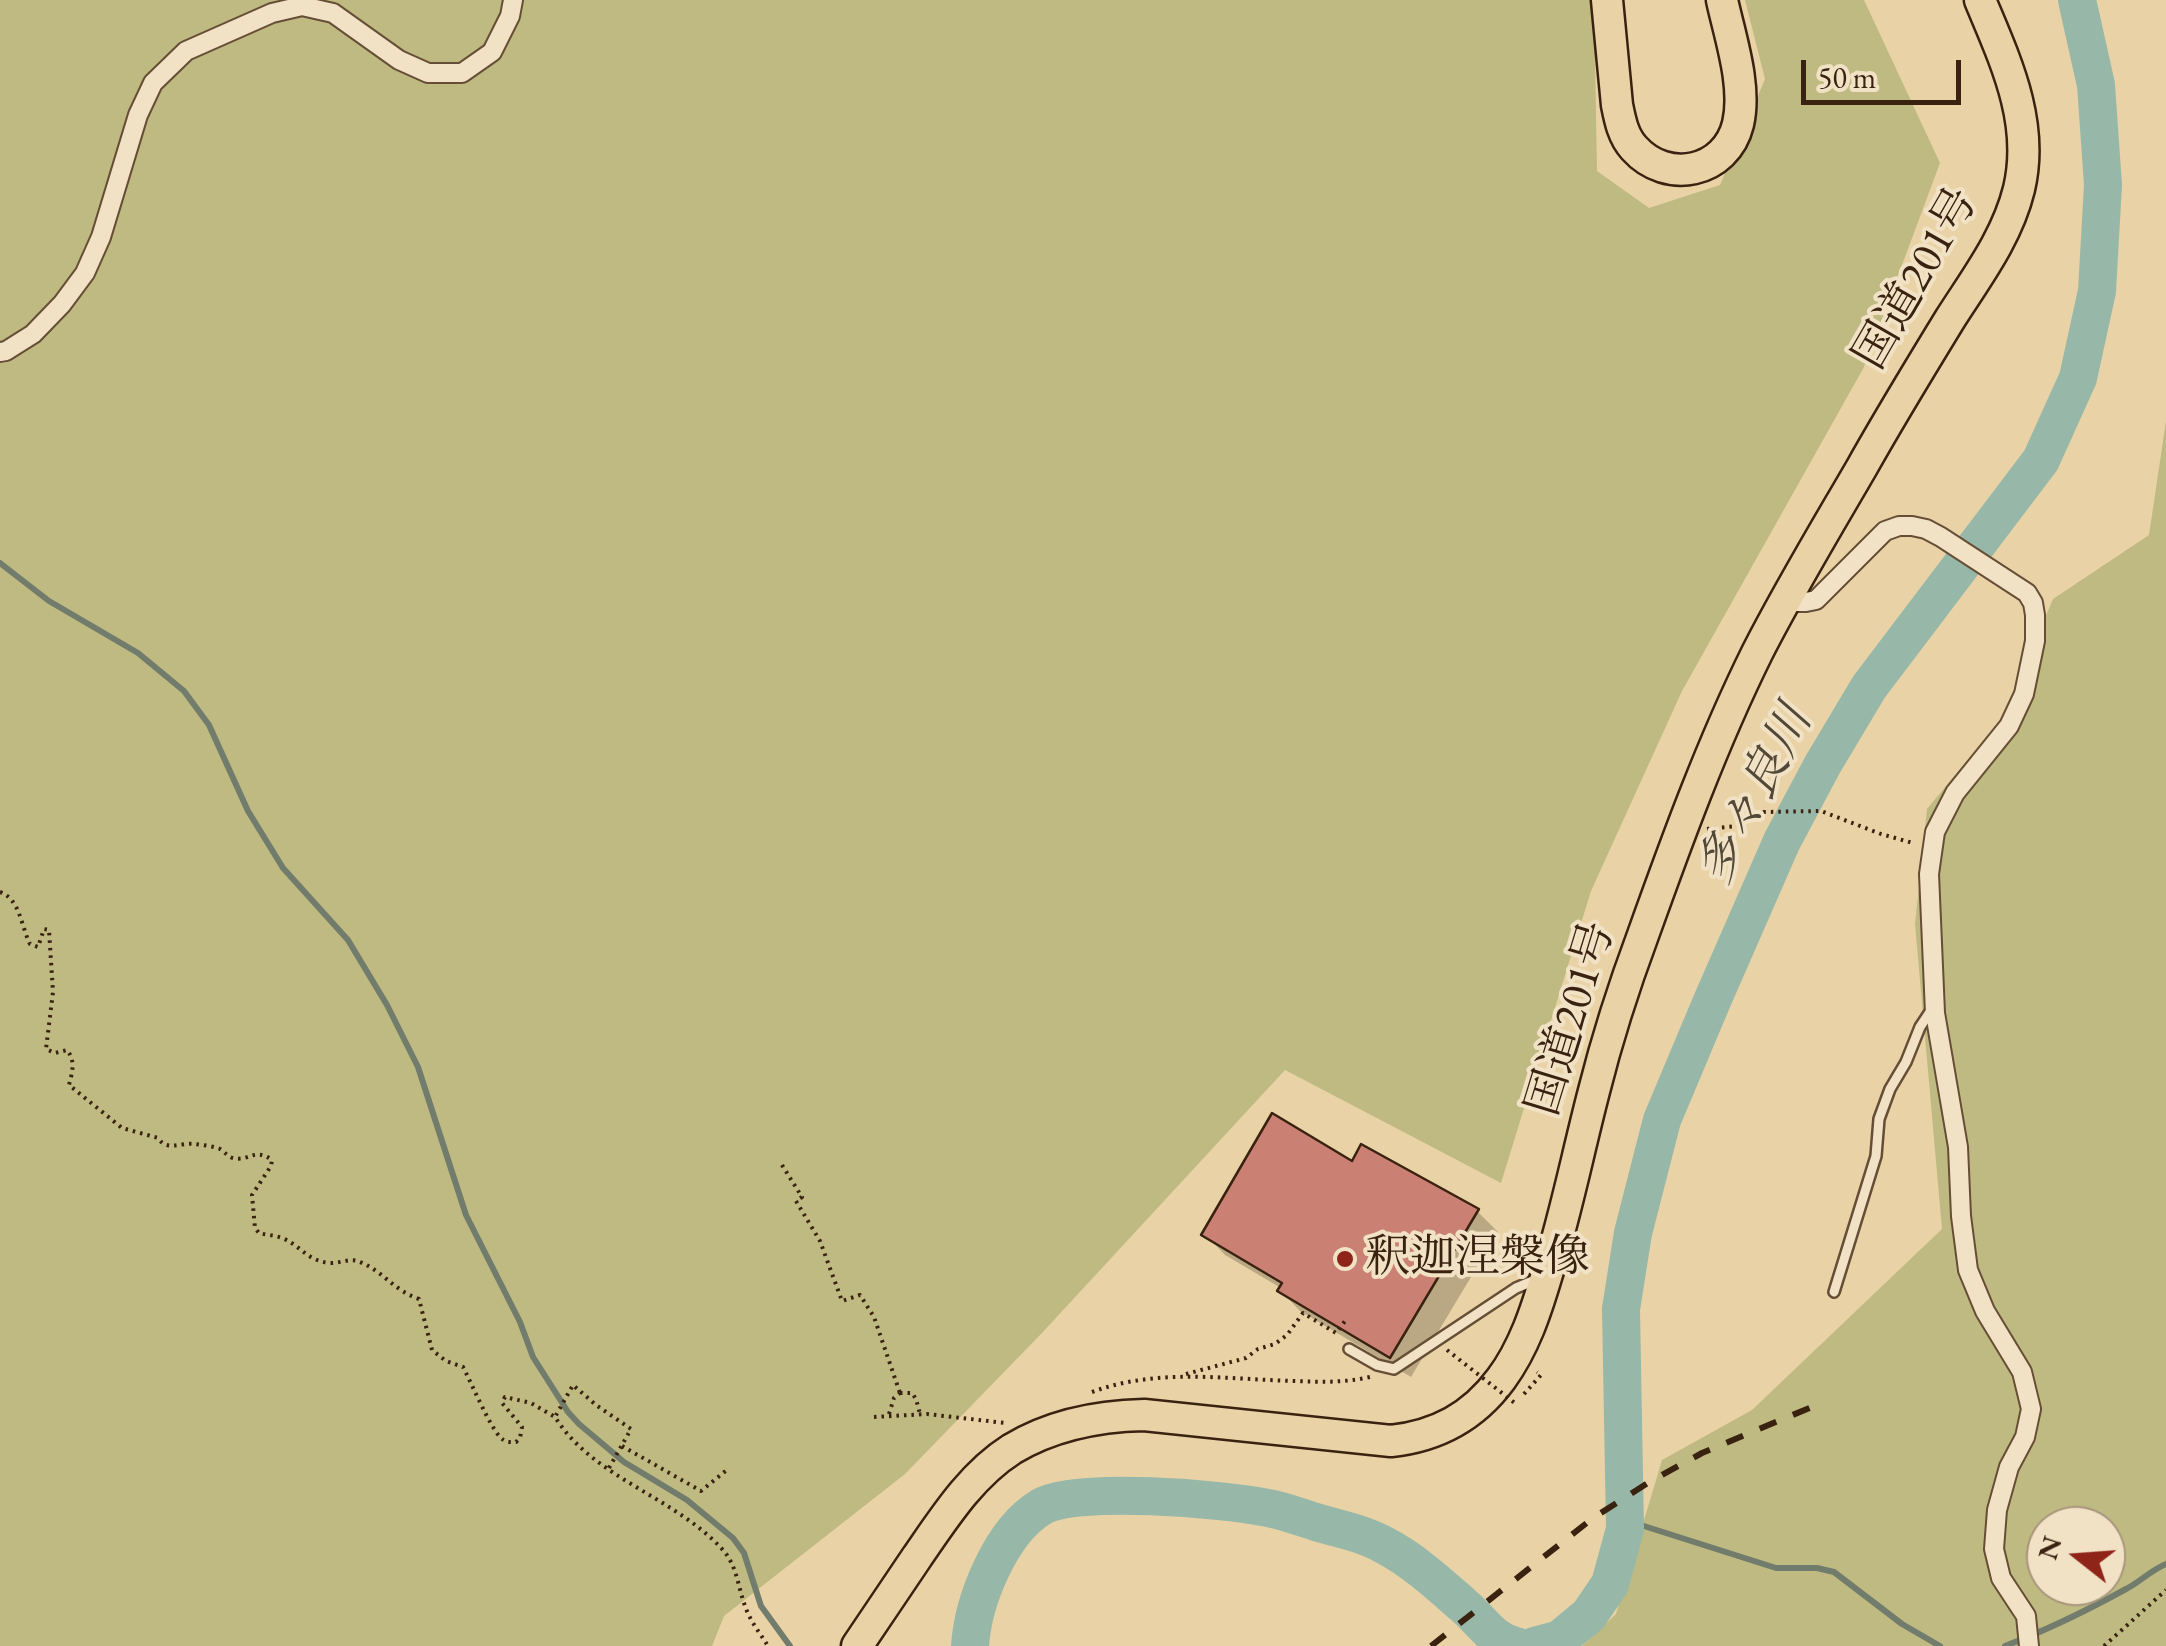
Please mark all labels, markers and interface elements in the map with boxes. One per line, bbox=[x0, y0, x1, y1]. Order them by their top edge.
scale bar bbox=[1806, 40, 1966, 102]
text: 50 m bbox=[1818, 58, 1876, 97]
street label: 国道201号 bbox=[1844, 179, 1990, 379]
water label: 多々良川 bbox=[1687, 697, 1825, 895]
street label: 国道201号 bbox=[1517, 916, 1627, 1122]
place label: 釈迦涅槃像 bbox=[1365, 1232, 1590, 1286]
marker: 釈迦涅槃像 bbox=[1334, 1248, 1356, 1270]
north arrow bbox=[2026, 1506, 2126, 1606]
text: N bbox=[2029, 1532, 2070, 1564]

